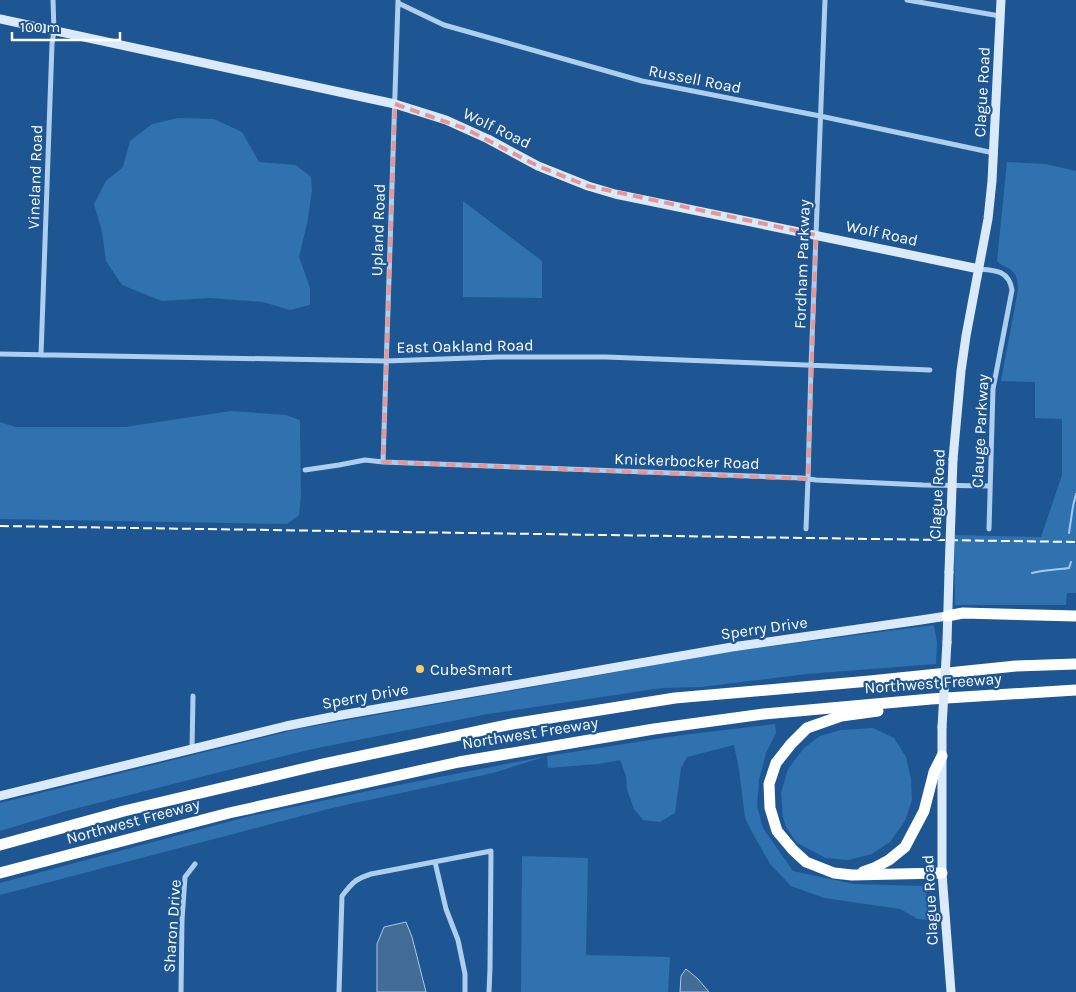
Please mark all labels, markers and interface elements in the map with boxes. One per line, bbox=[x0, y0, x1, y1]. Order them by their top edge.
scale bar bbox=[12, 10, 120, 42]
text: 100 m bbox=[20, 18, 60, 36]
street label: Clague Road bbox=[970, 46, 994, 138]
street label: Russell Road bbox=[647, 61, 743, 97]
street label: Wolf Road bbox=[460, 103, 534, 153]
street label: Vineland Road bbox=[24, 124, 46, 230]
street label: Upland Road bbox=[367, 183, 389, 277]
street label: Fordham Parkway bbox=[790, 198, 814, 329]
street label: Wolf Road bbox=[844, 216, 920, 250]
street label: East Oakland Road bbox=[396, 335, 534, 357]
street label: Clauge Parkway bbox=[968, 373, 993, 488]
street label: Clague Road bbox=[925, 448, 949, 540]
street label: Knickerbocker Road bbox=[614, 449, 760, 473]
street label: Sperry Drive bbox=[719, 613, 809, 643]
place label: CubeSmart bbox=[430, 660, 512, 679]
marker: CubeSmart bbox=[414, 663, 426, 675]
street label: Northwest Freeway bbox=[864, 669, 1003, 697]
street label: Sperry Drive bbox=[320, 679, 410, 713]
street label: Northwest Freeway bbox=[461, 713, 600, 753]
street label: Northwest Freeway bbox=[64, 794, 202, 848]
street label: Clague Road bbox=[918, 854, 942, 946]
street label: Sharon Drive bbox=[159, 879, 185, 973]

